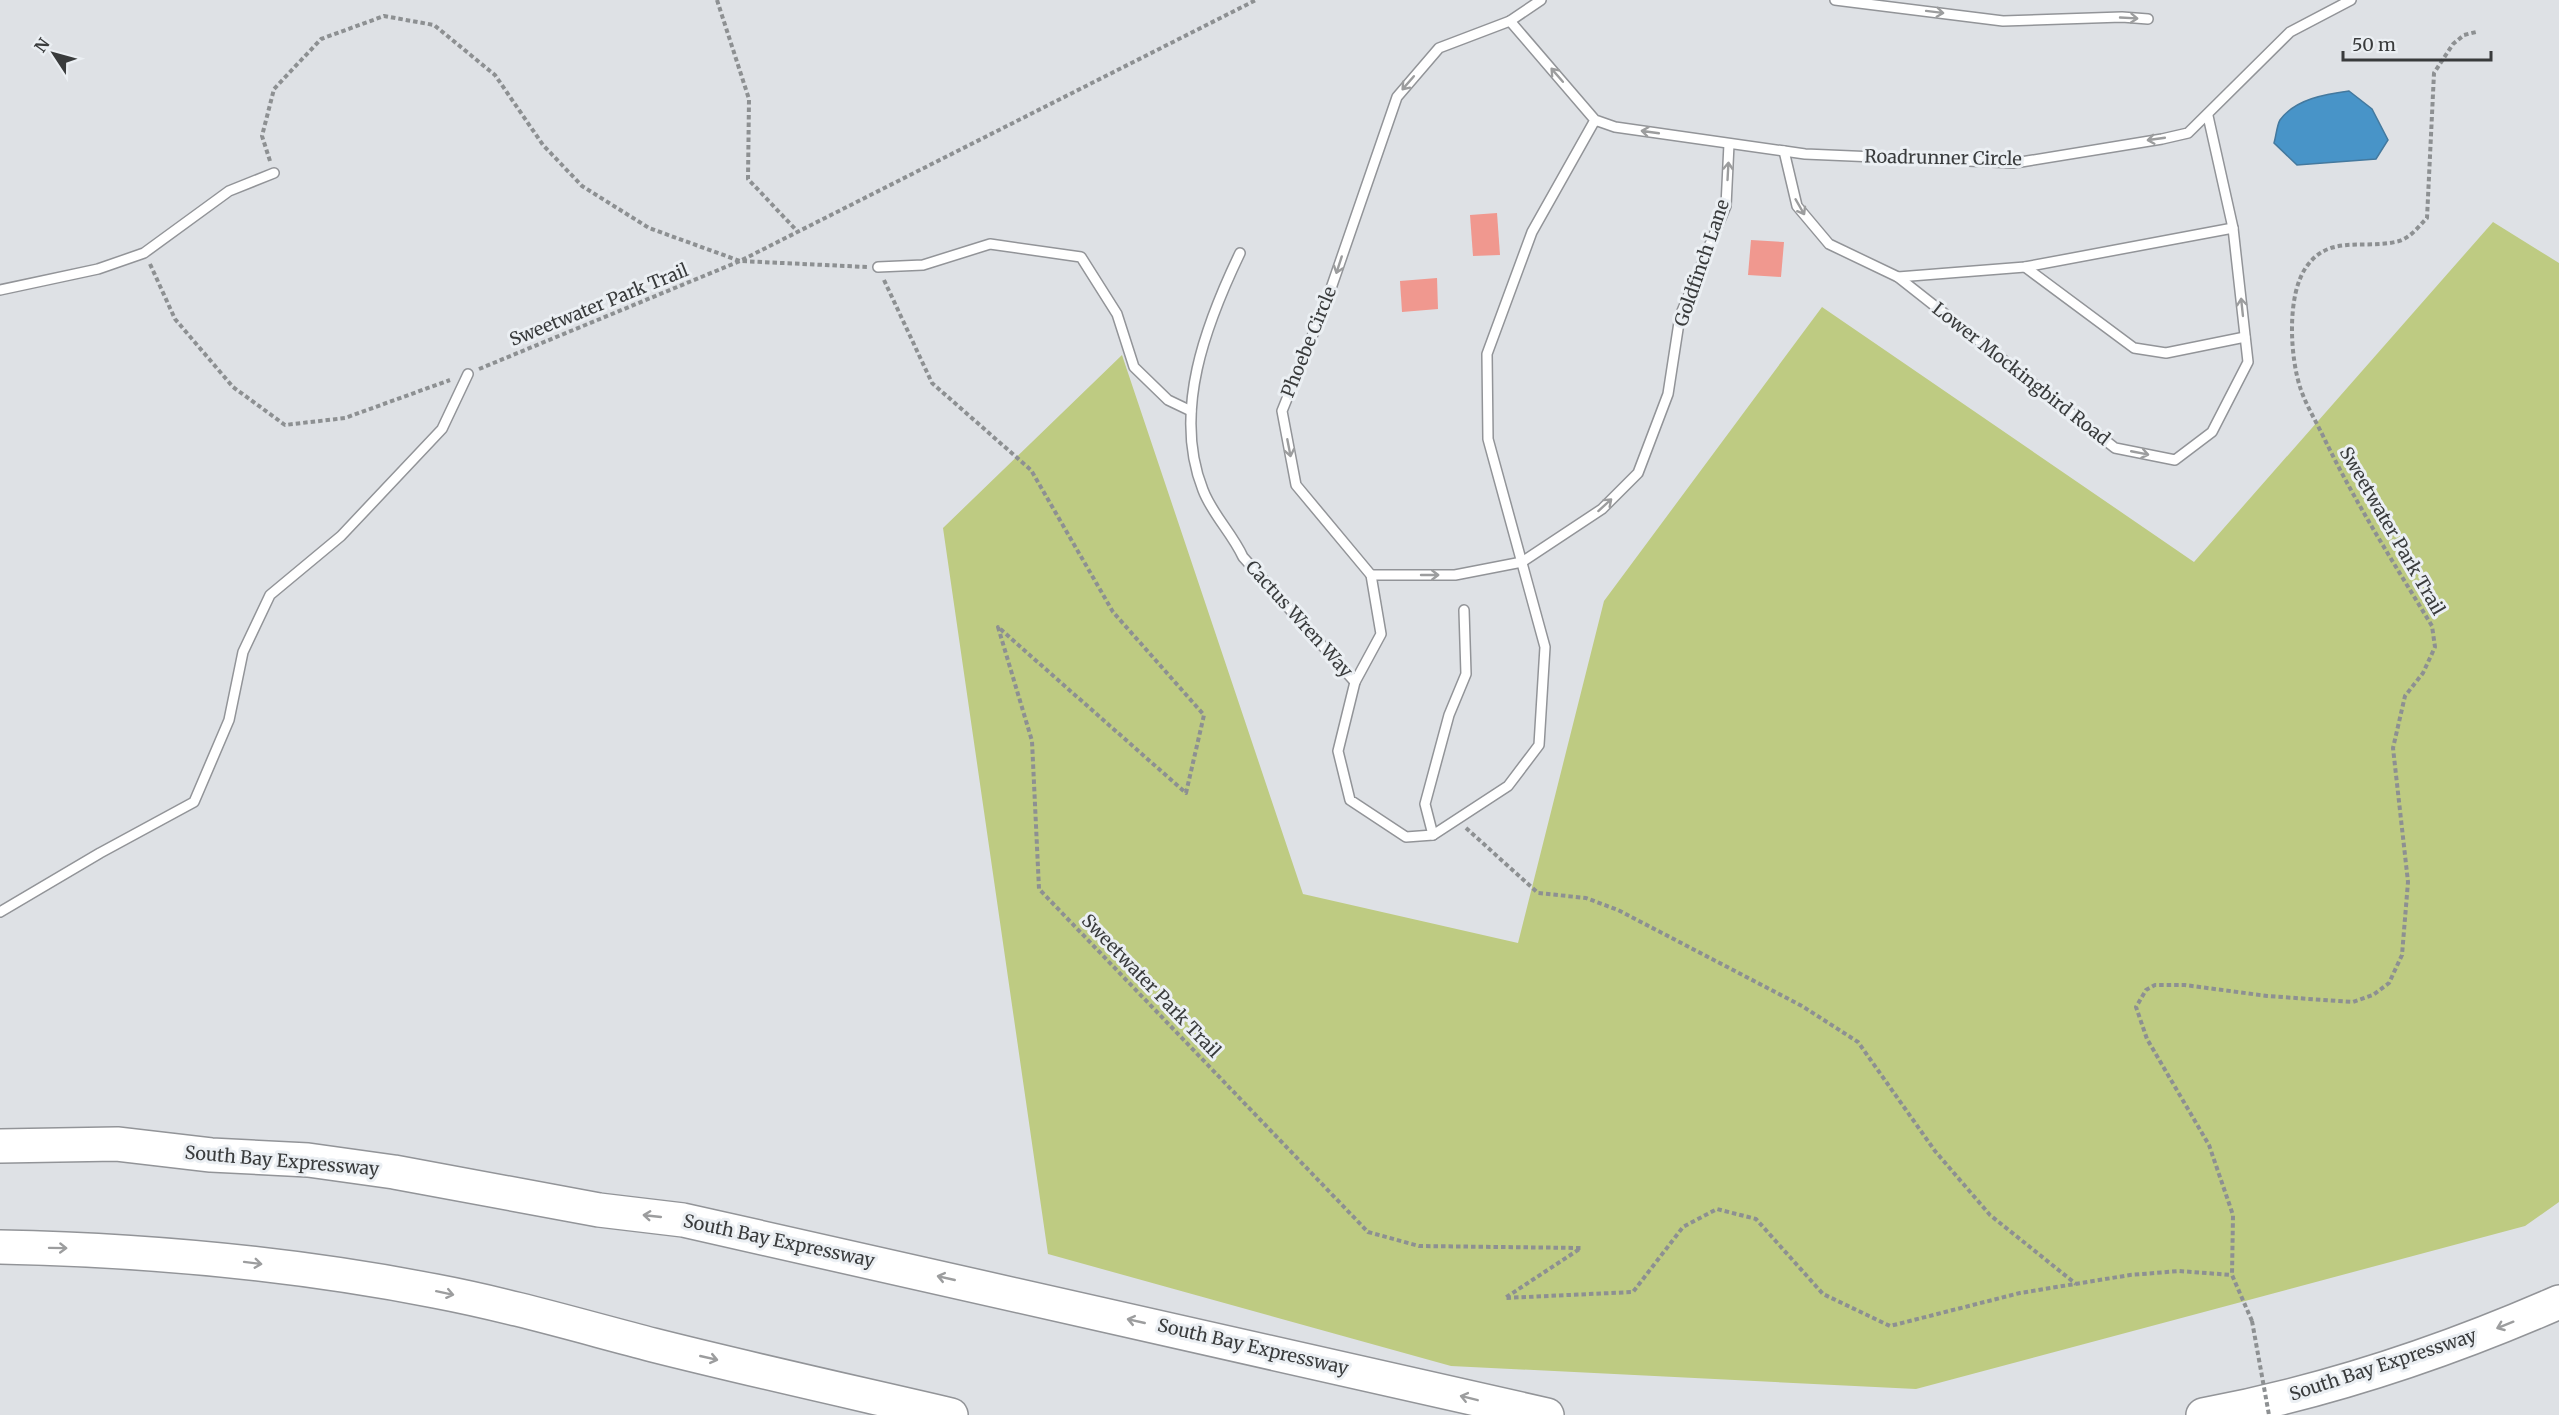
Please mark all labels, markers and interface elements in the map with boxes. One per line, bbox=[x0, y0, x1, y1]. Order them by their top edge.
one-way arrow bbox=[1925, 7, 1944, 18]
one-way arrow bbox=[2119, 12, 2139, 23]
north arrow bbox=[24, 24, 84, 84]
scale bar bbox=[2343, 24, 2492, 62]
text: 50 m bbox=[2352, 33, 2396, 56]
text: N bbox=[30, 34, 54, 56]
one-way arrow bbox=[1550, 68, 1564, 83]
one-way arrow bbox=[1401, 75, 1415, 90]
one-way arrow bbox=[1641, 127, 1660, 138]
one-way arrow bbox=[2147, 134, 2167, 145]
street label: Roadrunner Circle bbox=[1864, 145, 2022, 170]
one-way arrow bbox=[1722, 162, 1733, 182]
street label: Goldfinch Lane bbox=[1669, 196, 1734, 329]
one-way arrow bbox=[1794, 198, 1806, 215]
one-way arrow bbox=[1333, 255, 1344, 274]
street label: Sweetwater Park Trail bbox=[506, 258, 692, 351]
street label: Phoebe Circle bbox=[1276, 283, 1341, 401]
street label: Lower Mockingbird Road bbox=[1928, 297, 2115, 450]
one-way arrow bbox=[2236, 297, 2247, 317]
one-way arrow bbox=[1284, 438, 1295, 457]
street label: Sweetwater Park Trail bbox=[2335, 442, 2450, 619]
one-way arrow bbox=[2130, 448, 2149, 459]
one-way arrow bbox=[1598, 498, 1613, 512]
street label: Cactus Wren Way bbox=[1241, 555, 1358, 682]
one-way arrow bbox=[1419, 569, 1439, 581]
street label: Sweetwater Park Trail bbox=[1077, 909, 1226, 1063]
street label: South Bay Expressway bbox=[184, 1141, 381, 1181]
street label: South Bay Expressway bbox=[681, 1209, 878, 1272]
one-way arrow bbox=[643, 1210, 663, 1221]
one-way arrow bbox=[48, 1243, 68, 1254]
one-way arrow bbox=[242, 1258, 262, 1269]
one-way arrow bbox=[936, 1272, 955, 1284]
one-way arrow bbox=[435, 1288, 455, 1299]
street label: South Bay Expressway bbox=[1155, 1313, 1351, 1380]
one-way arrow bbox=[1127, 1315, 1146, 1326]
one-way arrow bbox=[2496, 1320, 2515, 1331]
street label: South Bay Expressway bbox=[2286, 1323, 2480, 1406]
one-way arrow bbox=[699, 1352, 718, 1364]
one-way arrow bbox=[1460, 1391, 1479, 1403]

